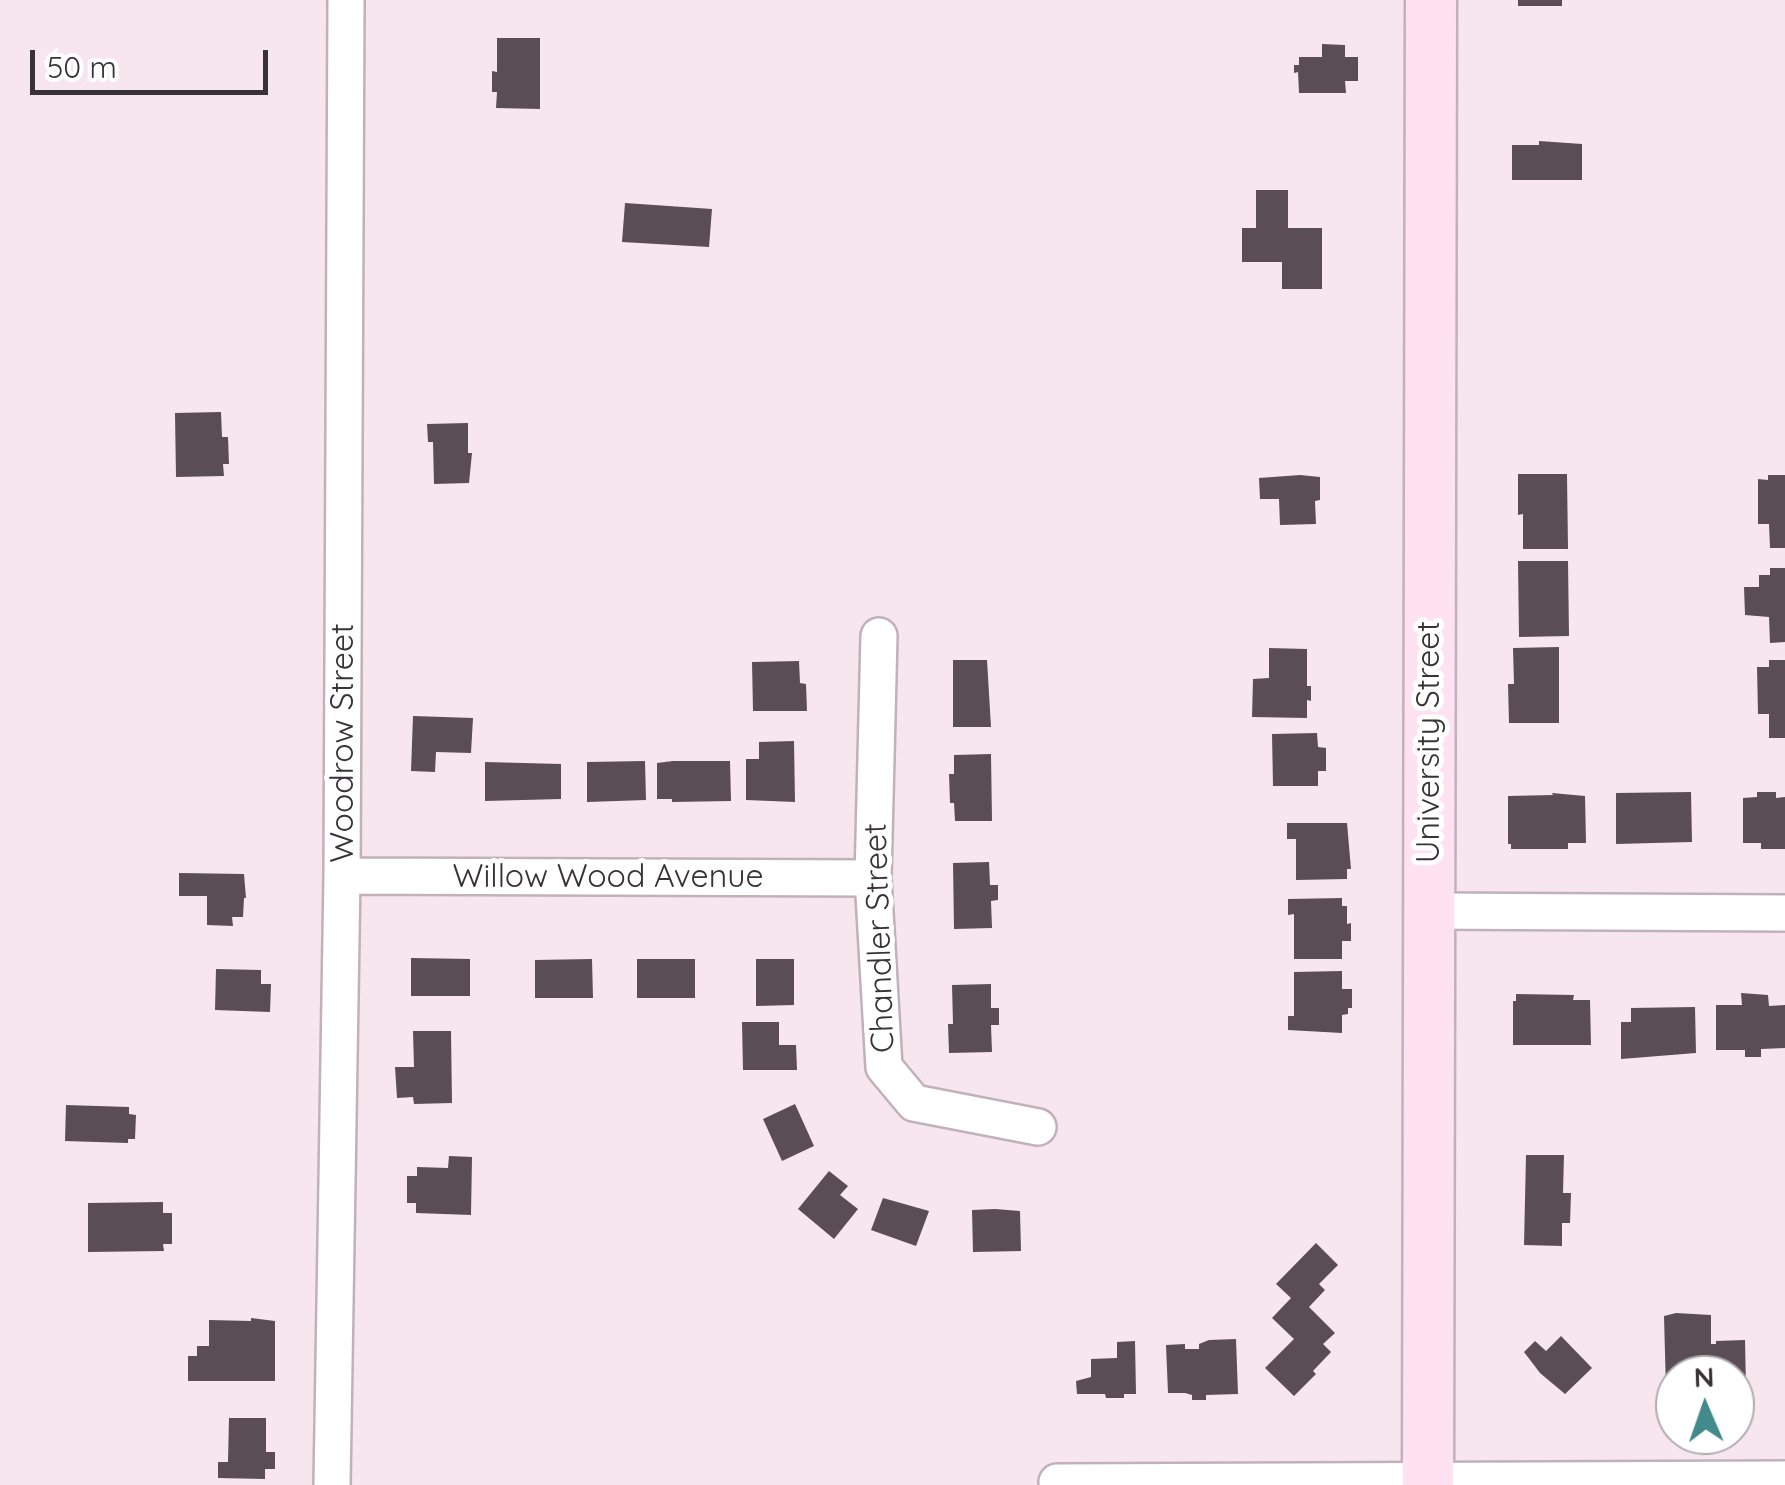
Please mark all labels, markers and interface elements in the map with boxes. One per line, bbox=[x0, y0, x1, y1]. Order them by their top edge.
scale bar bbox=[35, 30, 272, 92]
text: 50 m bbox=[47, 48, 117, 86]
street label: University Street bbox=[1410, 621, 1448, 863]
street label: Woodrow Street bbox=[324, 623, 362, 863]
street label: Chandler Street bbox=[857, 822, 903, 1054]
street label: Willow Wood Avenue bbox=[453, 858, 763, 896]
north arrow bbox=[1655, 1355, 1755, 1455]
text: N bbox=[1693, 1359, 1715, 1394]

